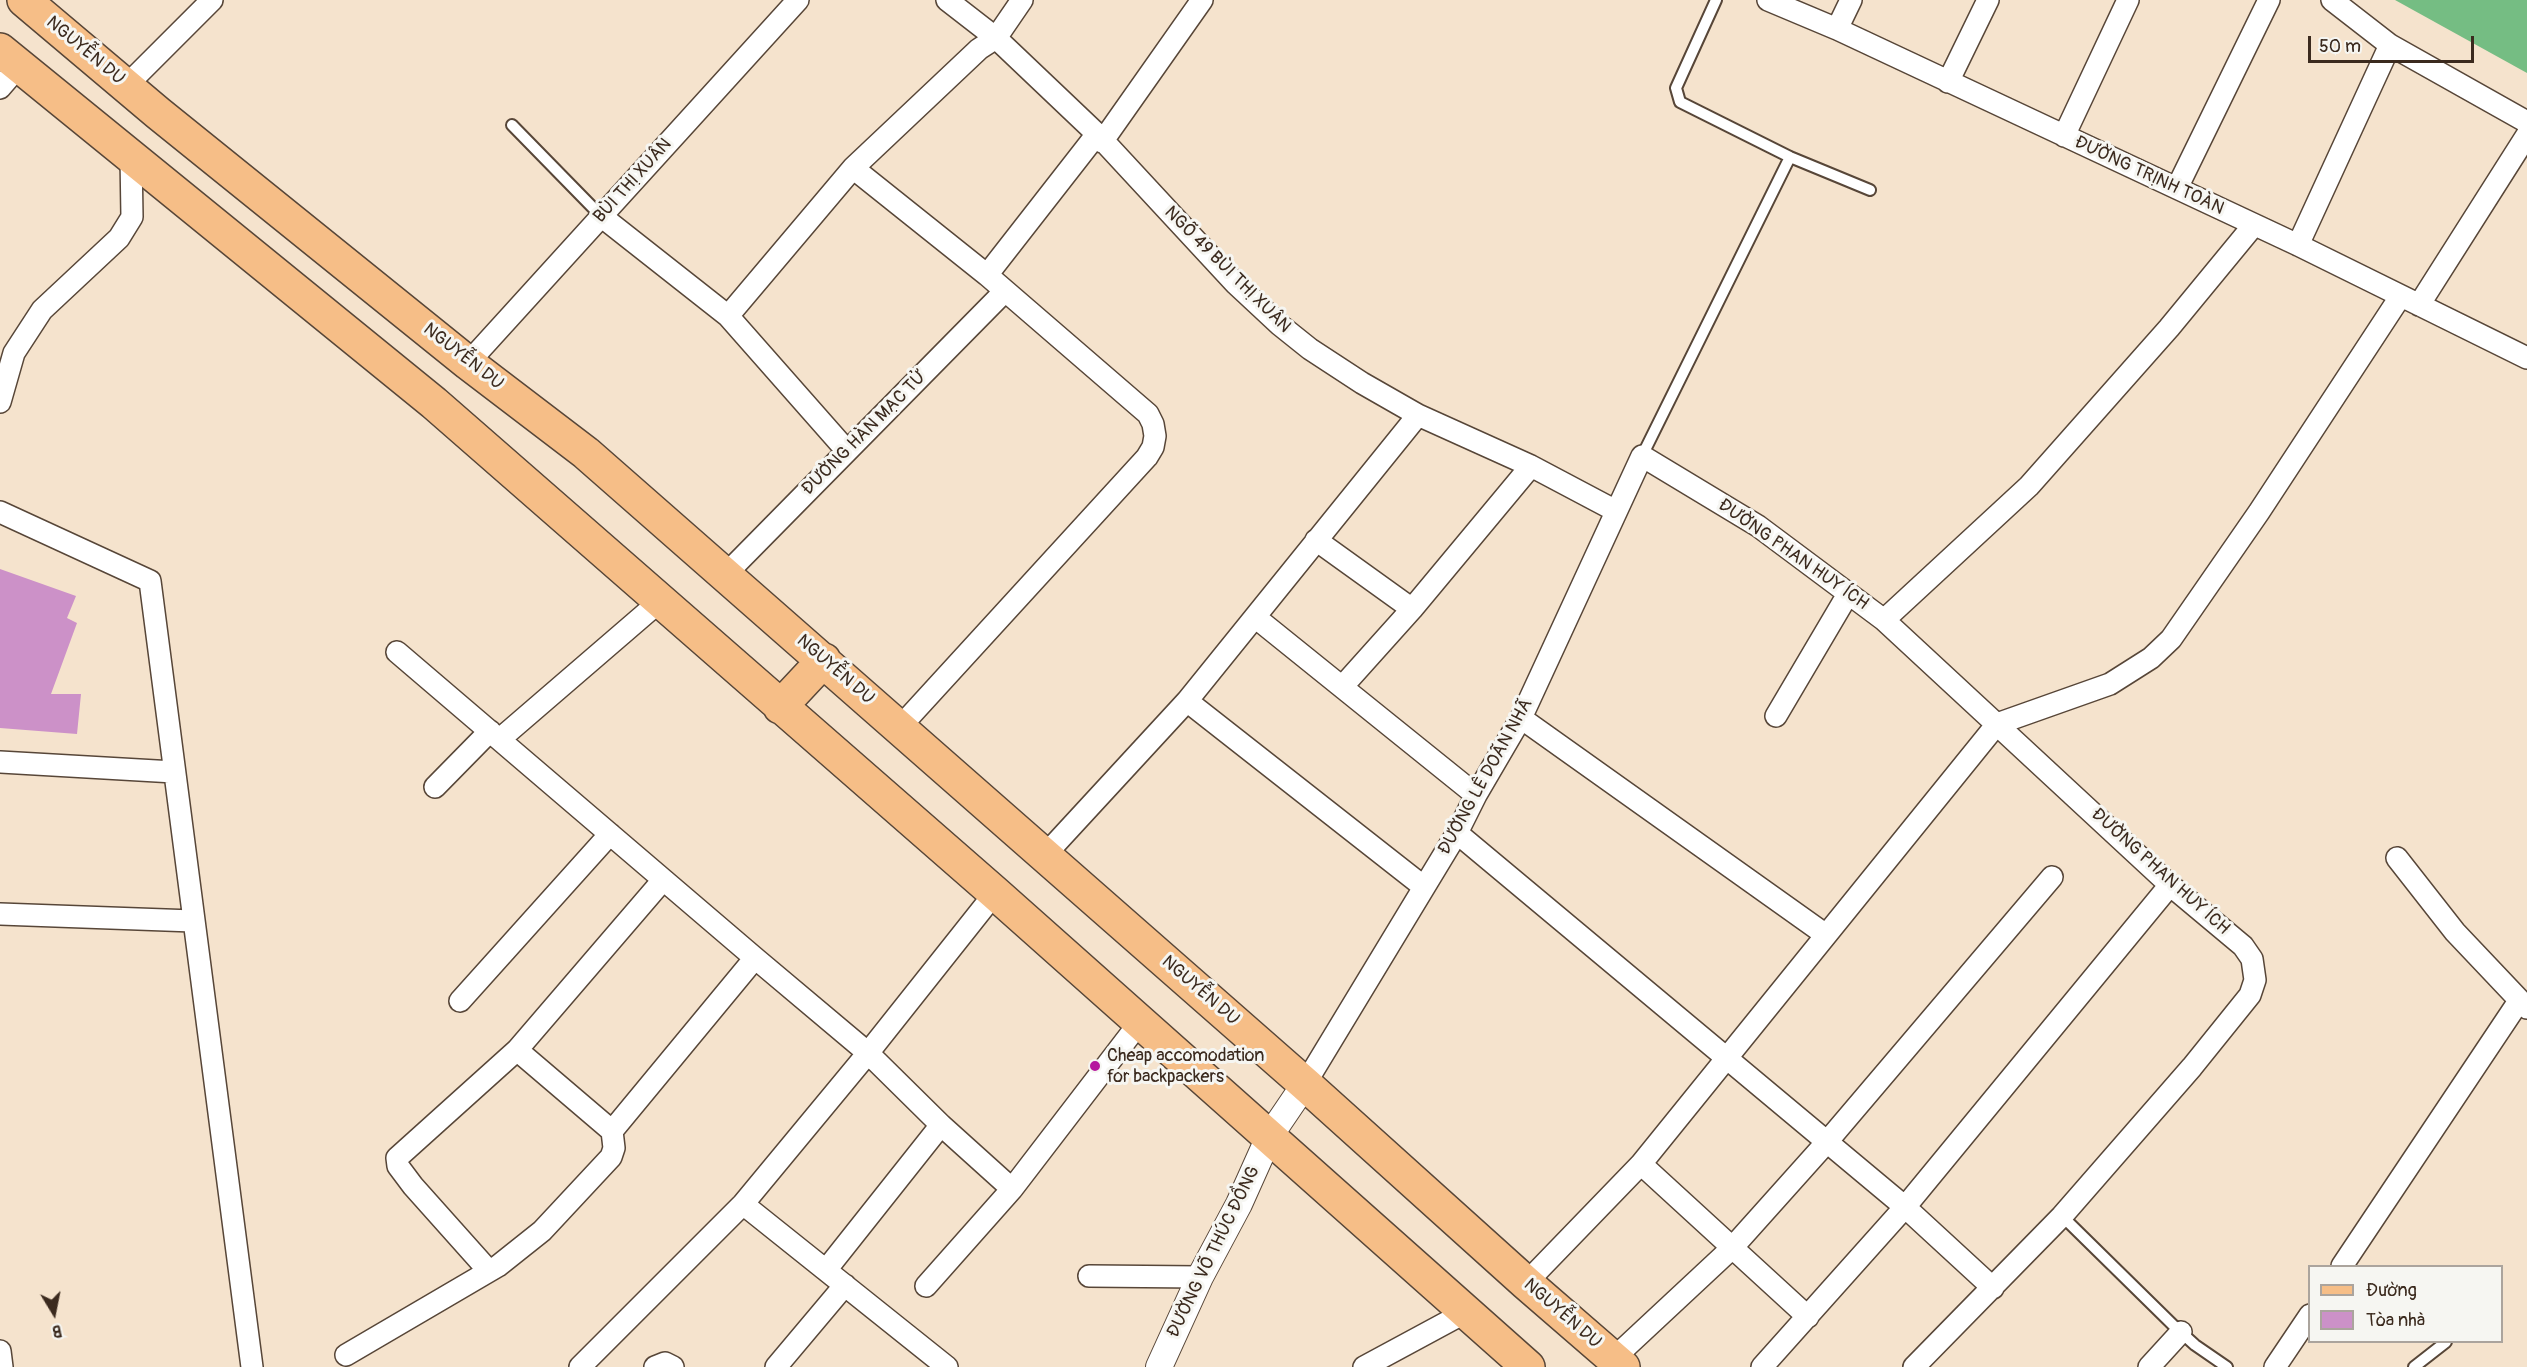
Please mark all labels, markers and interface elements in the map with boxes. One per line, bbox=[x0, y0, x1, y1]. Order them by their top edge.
street label: NGUYỄN DU bbox=[41, 12, 129, 90]
scale bar bbox=[2311, 24, 2478, 62]
text: 50 m bbox=[2319, 35, 2361, 58]
street label: ĐƯỜNG TRỊNH TOÀN bbox=[2071, 132, 2227, 220]
street label: BÙI THỊ XUÂN bbox=[589, 134, 677, 228]
street label: NGÕ 49 BÙI THỊ XUÂN bbox=[1159, 202, 1295, 338]
street label: NGUYỄN DU bbox=[419, 319, 507, 395]
street label: ĐƯỜNG HÀN MẠC TỬ bbox=[798, 366, 932, 500]
street label: ĐƯỜNG PHAN HUY ÍCH bbox=[1714, 495, 1872, 615]
street label: NGUYỄN DU bbox=[792, 630, 878, 710]
street label: ĐƯỜNG LÊ DOÃN NHÃ bbox=[1434, 695, 1538, 859]
street label: ĐƯỜNG PHAN HUY ÍCH bbox=[2086, 804, 2234, 940]
street label: NGUYỄN DU bbox=[1157, 951, 1243, 1031]
place label: Cheap accomodation for backpackers bbox=[1107, 1045, 1264, 1088]
marker: Cheap accomodation for backpackers bbox=[1088, 1059, 1102, 1073]
street label: ĐƯỜNG VÕ THÚC ĐỒNG bbox=[1163, 1163, 1265, 1341]
legend bbox=[2308, 1265, 2503, 1343]
street label: NGUYỄN DU bbox=[1519, 1274, 1605, 1354]
text: Đường bbox=[2366, 1279, 2417, 1302]
north arrow bbox=[24, 1283, 84, 1343]
text: Tòa nhà bbox=[2366, 1309, 2425, 1332]
text: B bbox=[51, 1320, 63, 1341]

